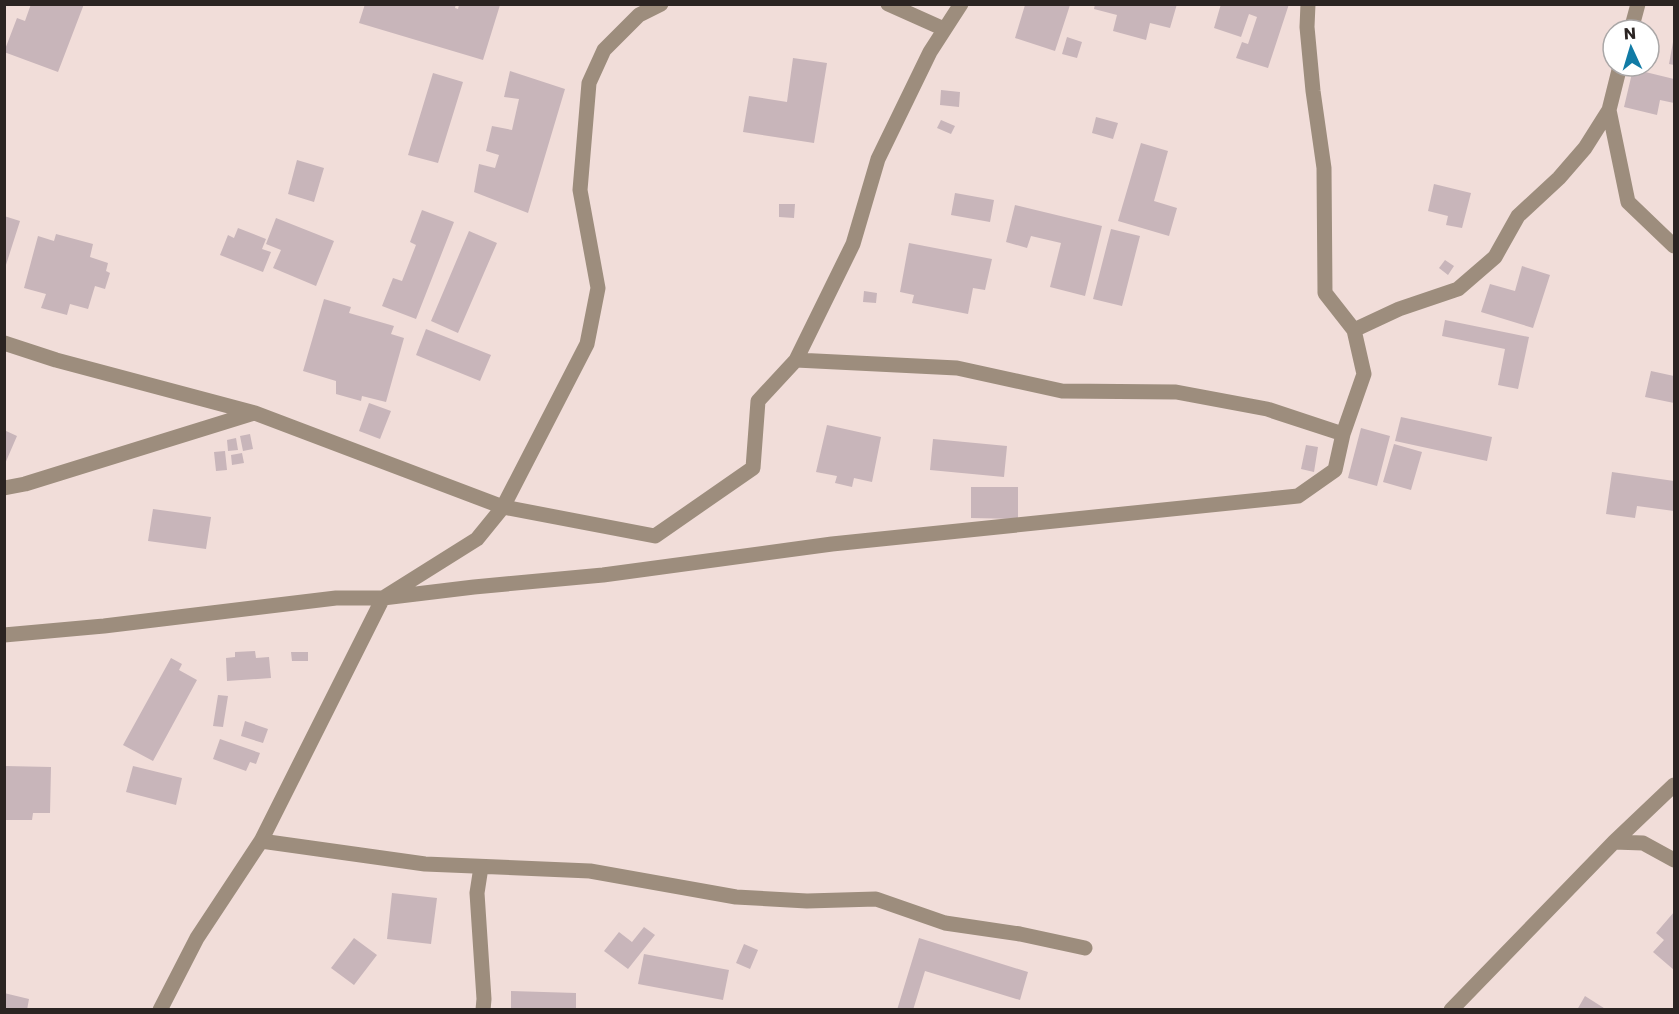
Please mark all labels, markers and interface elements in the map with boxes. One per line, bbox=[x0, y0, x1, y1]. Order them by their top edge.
north arrow bbox=[1601, 18, 1661, 78]
text: N bbox=[1623, 22, 1637, 45]

